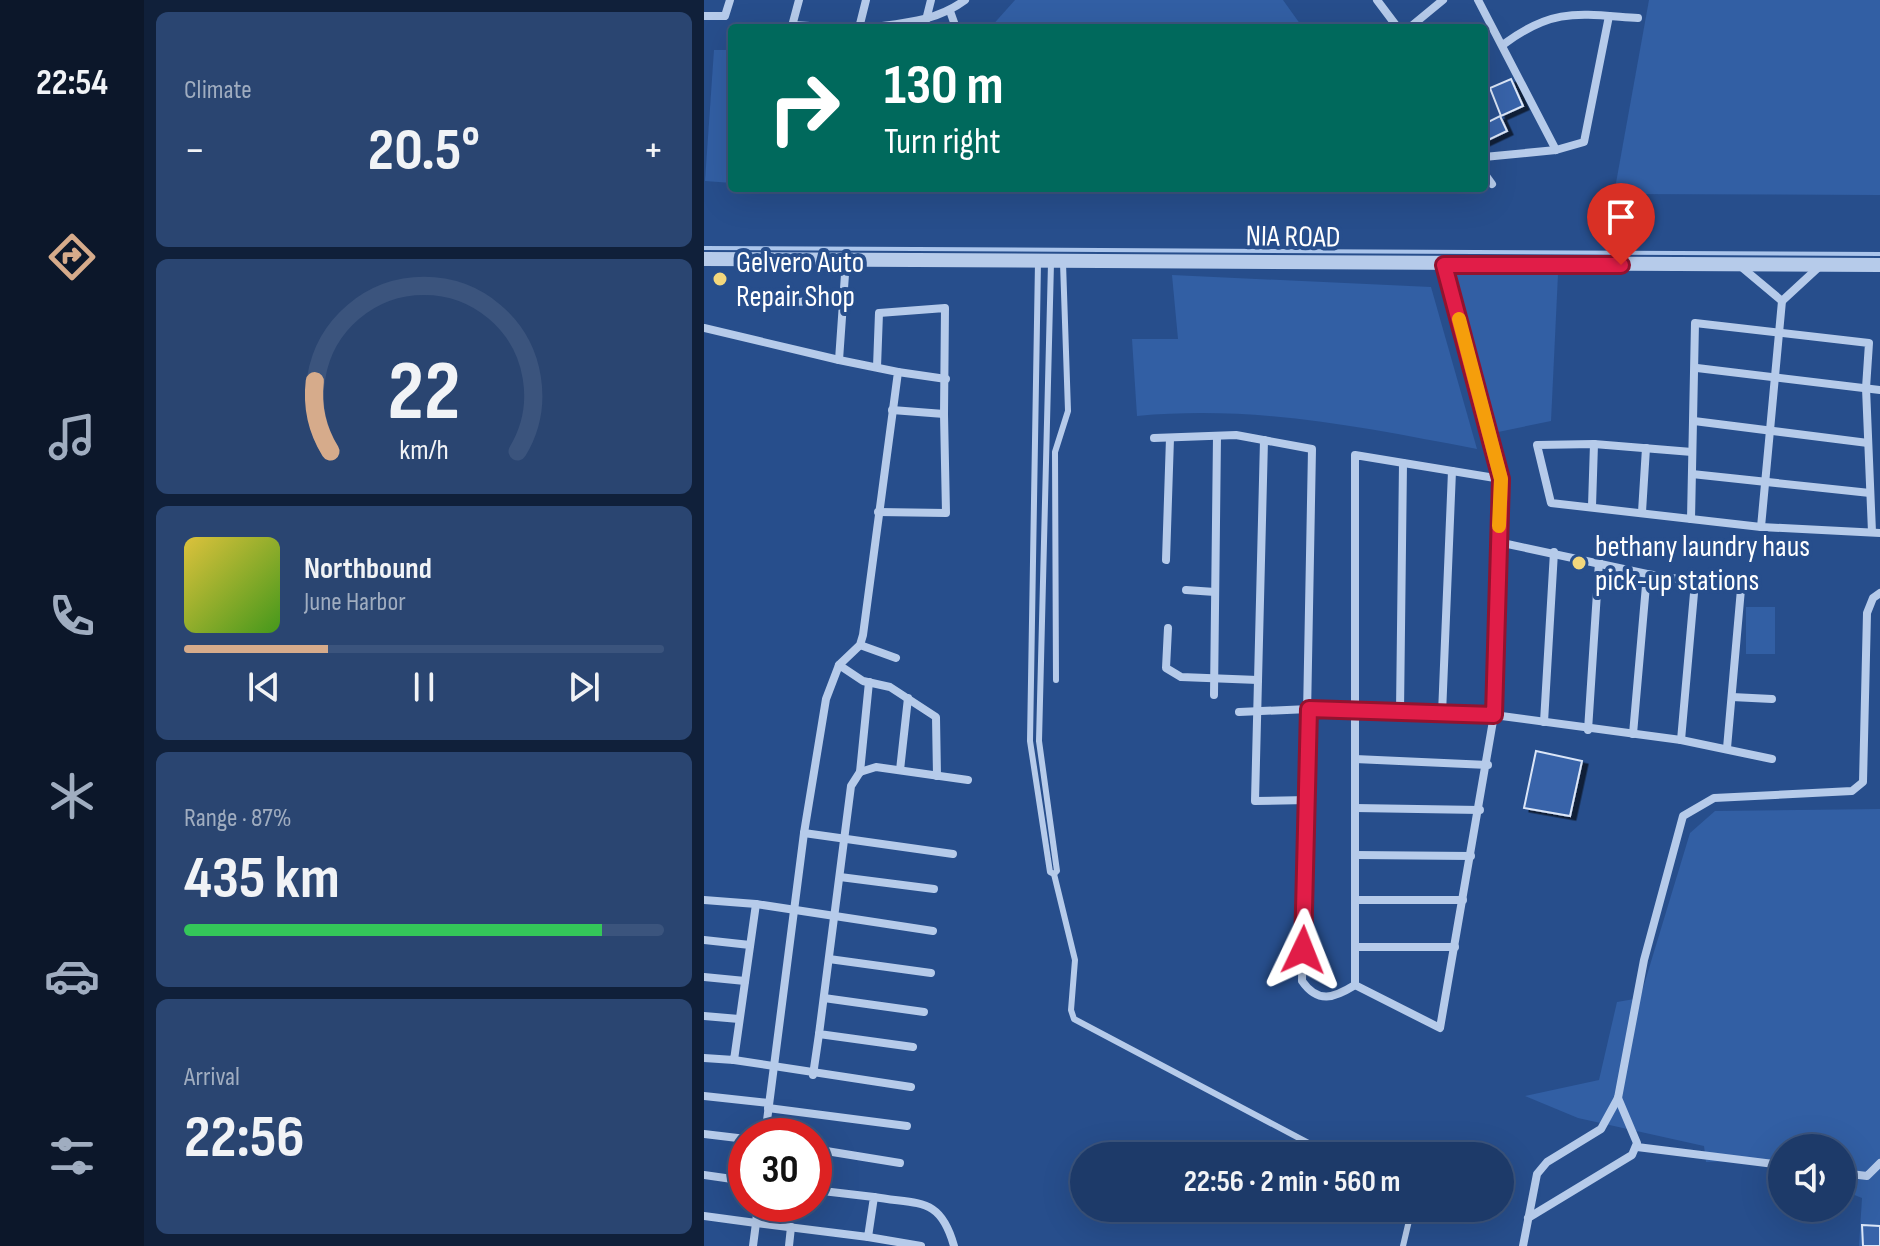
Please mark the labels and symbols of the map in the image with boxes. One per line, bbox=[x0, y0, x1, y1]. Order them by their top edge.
pin bbox=[1587, 183, 1655, 265]
street label: NIA ROAD bbox=[1245, 218, 1341, 256]
place label: Gelvero Auto Repair Shop bbox=[736, 245, 864, 315]
marker: Gelvero Auto Repair Shop bbox=[711, 270, 729, 288]
place label: bethany laundry haus pick-up stations bbox=[1595, 529, 1810, 599]
marker: bethany laundry haus pick-up stations bbox=[1570, 554, 1588, 572]
position arrow bbox=[1261, 908, 1345, 992]
speed limit sign: 30 bbox=[728, 1118, 832, 1222]

